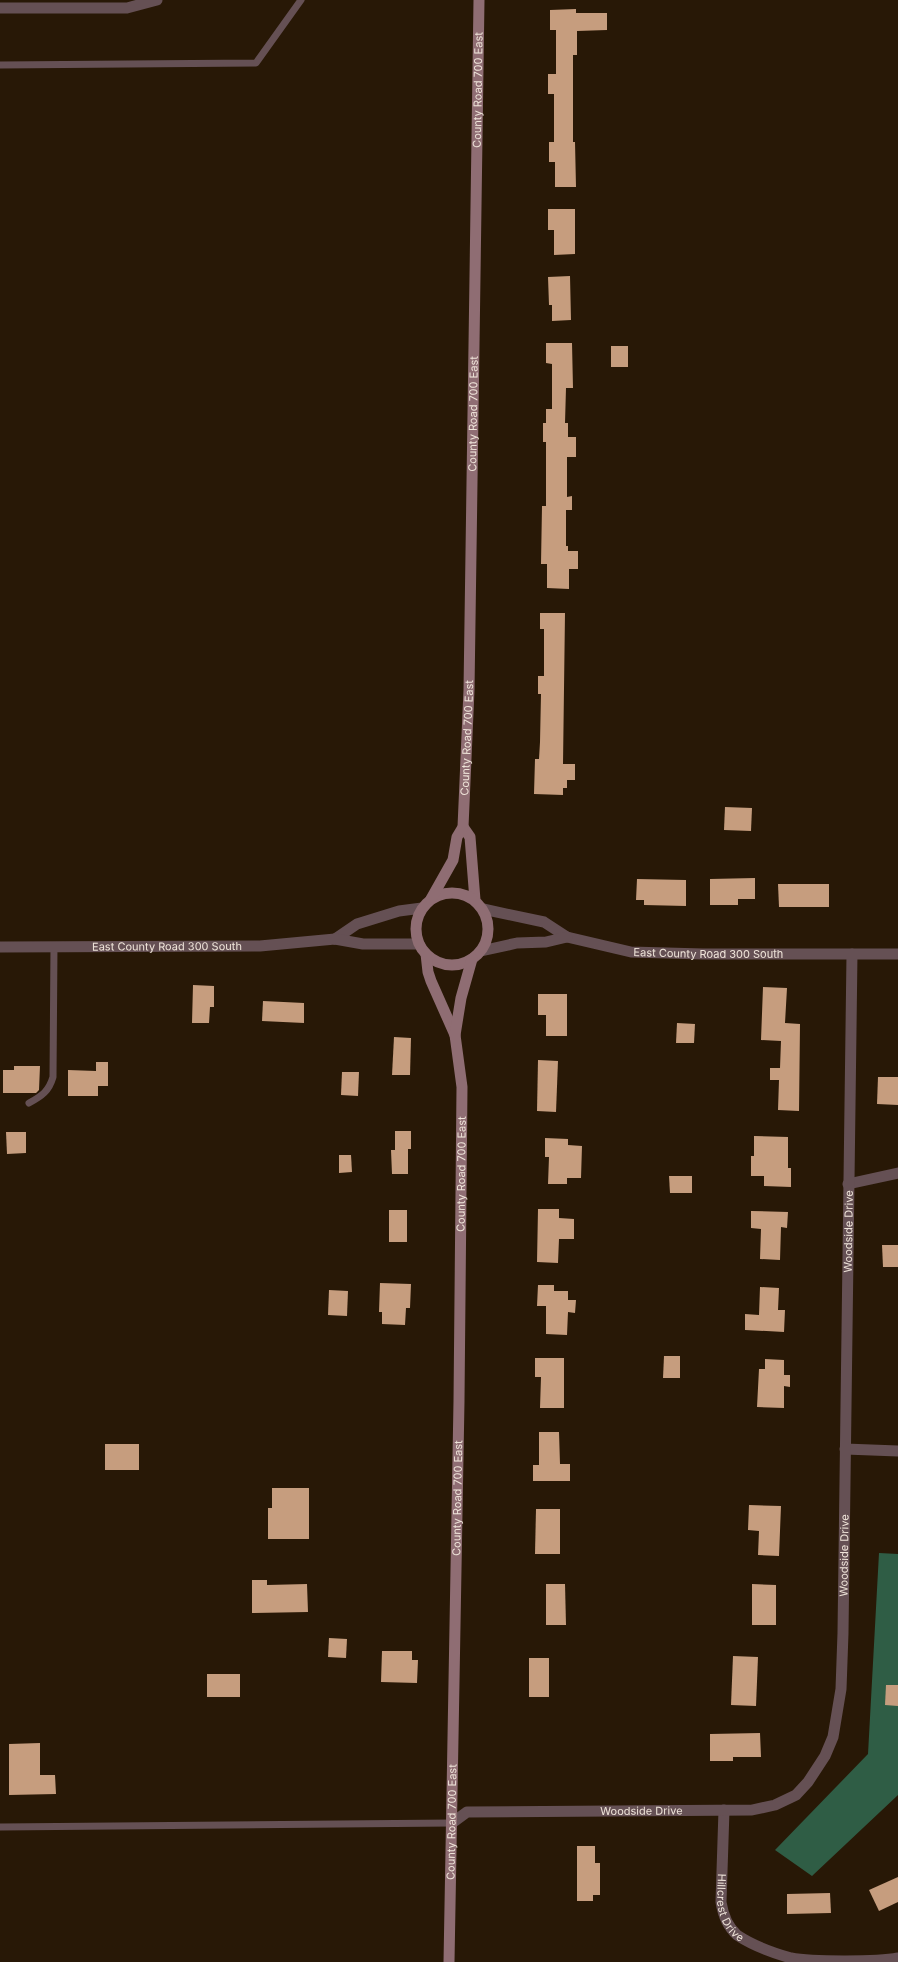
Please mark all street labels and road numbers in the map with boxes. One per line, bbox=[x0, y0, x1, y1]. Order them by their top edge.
street label: County Road 700 East bbox=[470, 32, 486, 148]
street label: County Road 700 East bbox=[465, 356, 481, 472]
street label: County Road 700 East bbox=[457, 680, 476, 796]
street label: East County Road 300 South bbox=[92, 939, 242, 954]
street label: East County Road 300 South bbox=[633, 945, 783, 961]
street label: County Road 700 East bbox=[454, 1116, 469, 1232]
street label: Woodside Drive bbox=[841, 1190, 856, 1273]
street label: County Road 700 East bbox=[449, 1440, 465, 1556]
street label: Woodside Drive bbox=[836, 1514, 852, 1597]
street label: County Road 700 East bbox=[443, 1764, 460, 1880]
street label: Woodside Drive bbox=[600, 1803, 683, 1818]
street label: Hillcrest Drive bbox=[714, 1873, 746, 1945]

